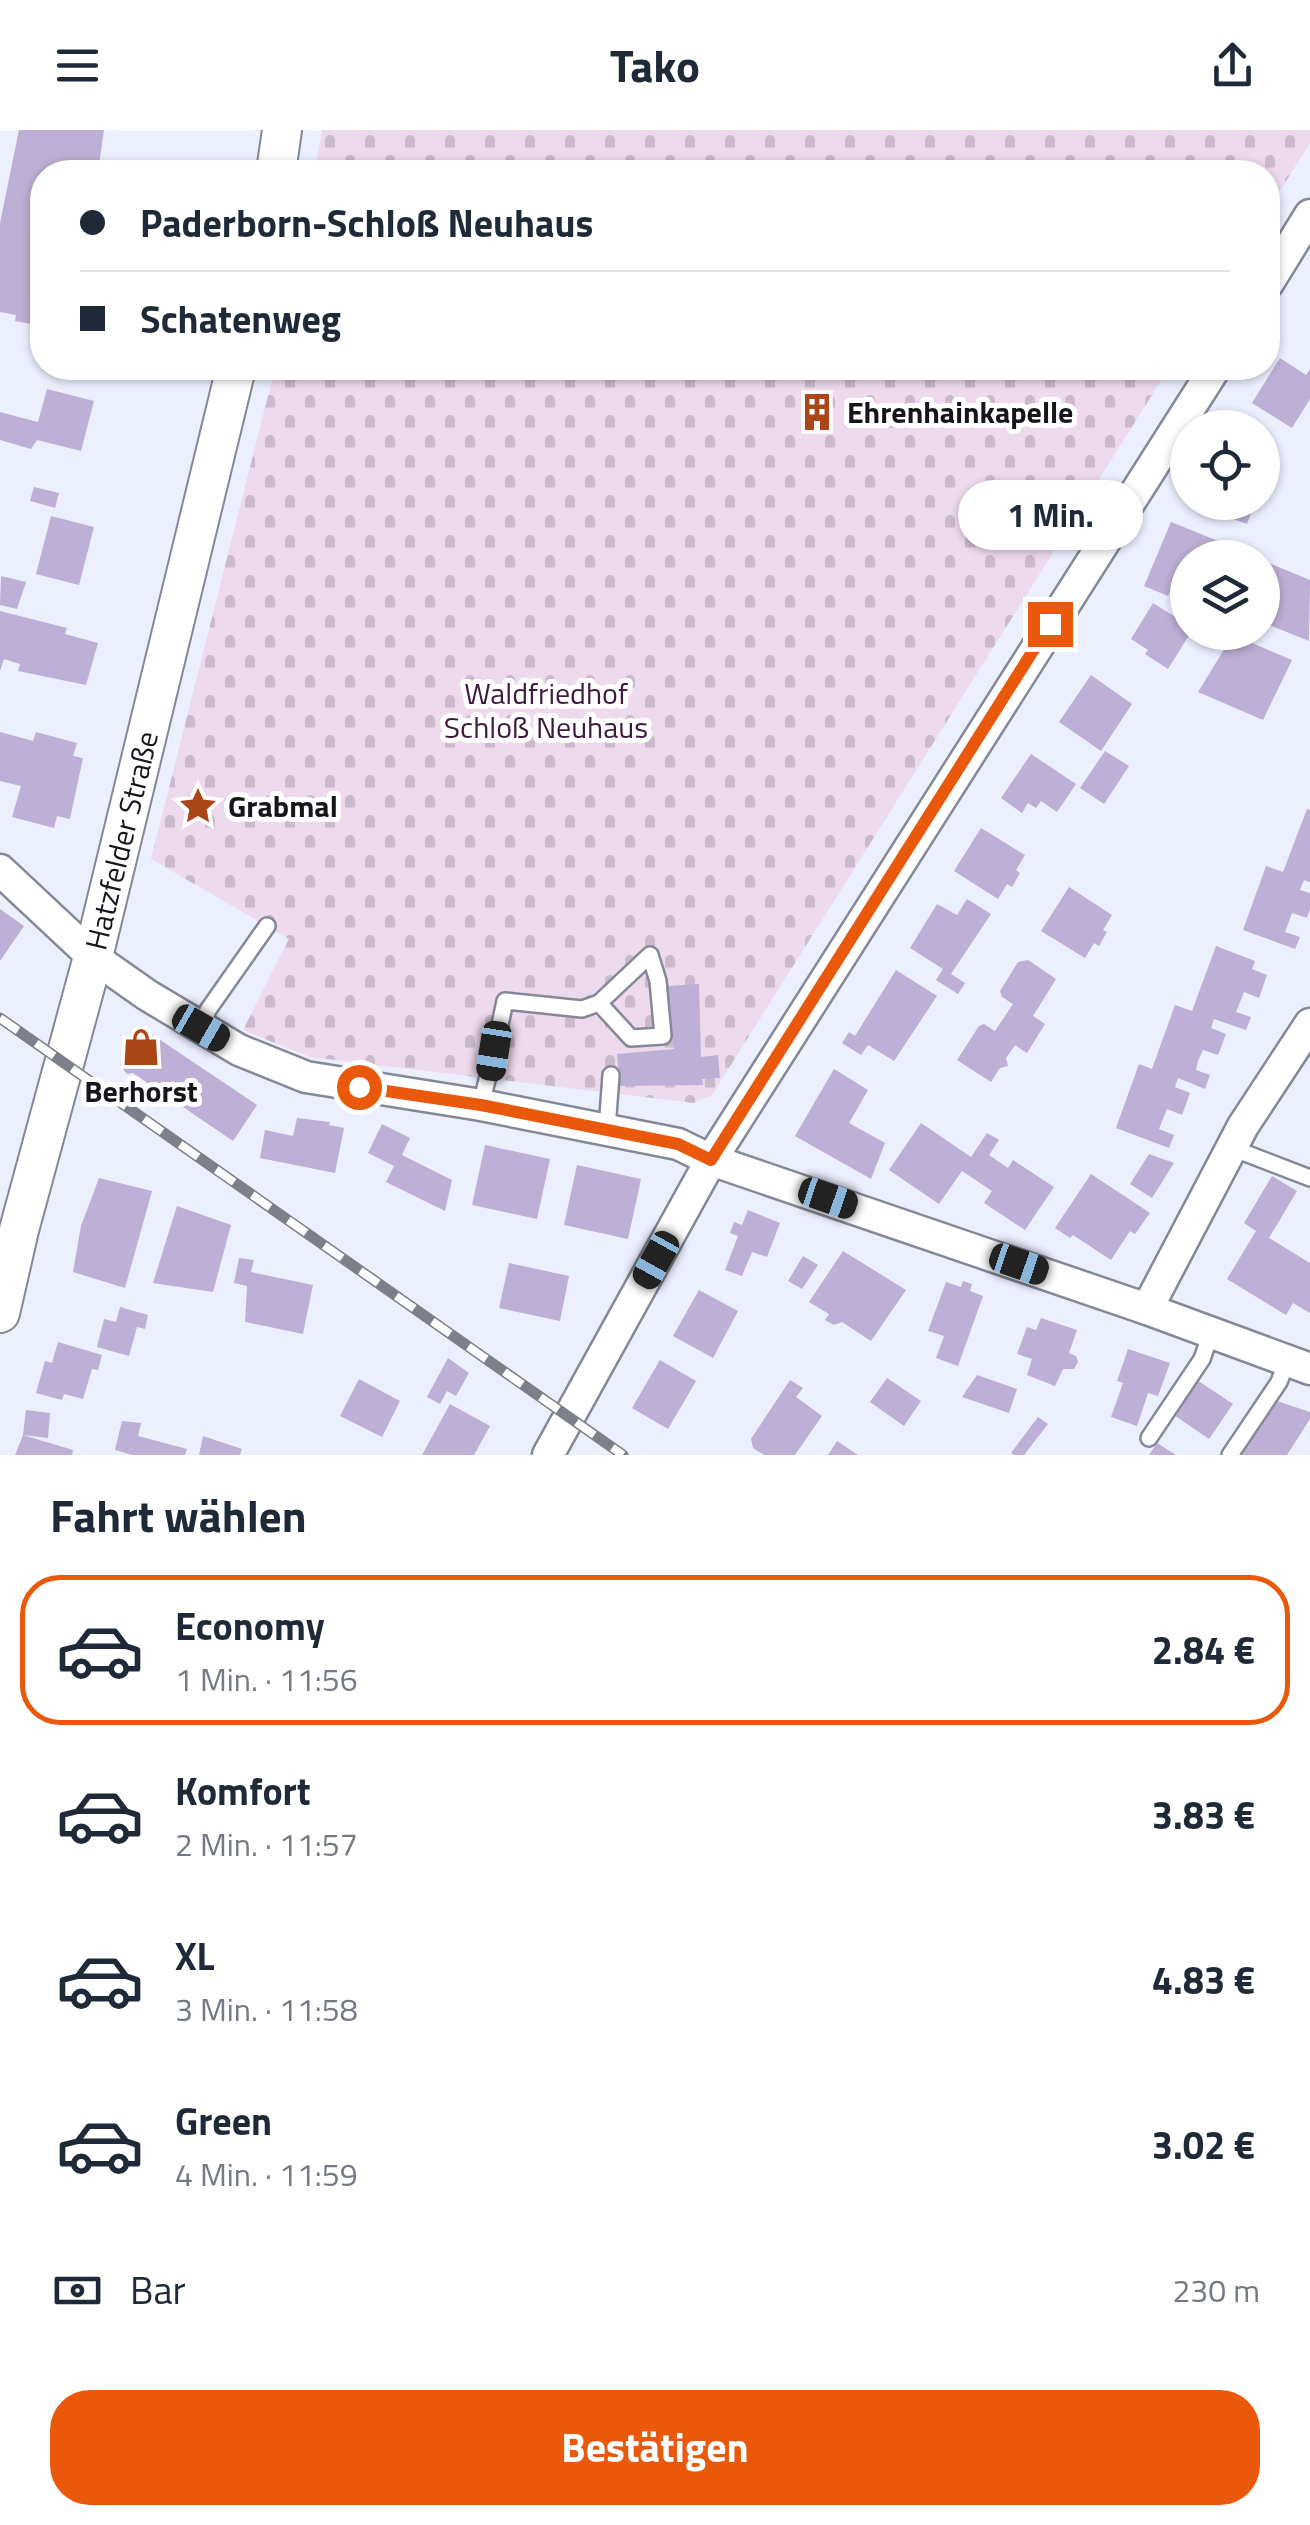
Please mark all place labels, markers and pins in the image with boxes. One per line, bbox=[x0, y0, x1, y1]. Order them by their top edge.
place label: Ehrenhainkapelle bbox=[847, 389, 1073, 435]
building icon: Ehrenhainkapelle bbox=[796, 391, 838, 433]
place label: Grabmal bbox=[228, 783, 338, 829]
place icon: Grabmal bbox=[177, 785, 219, 827]
shop icon: Berhorst bbox=[120, 1026, 162, 1068]
place label: Berhorst bbox=[84, 1068, 198, 1114]

